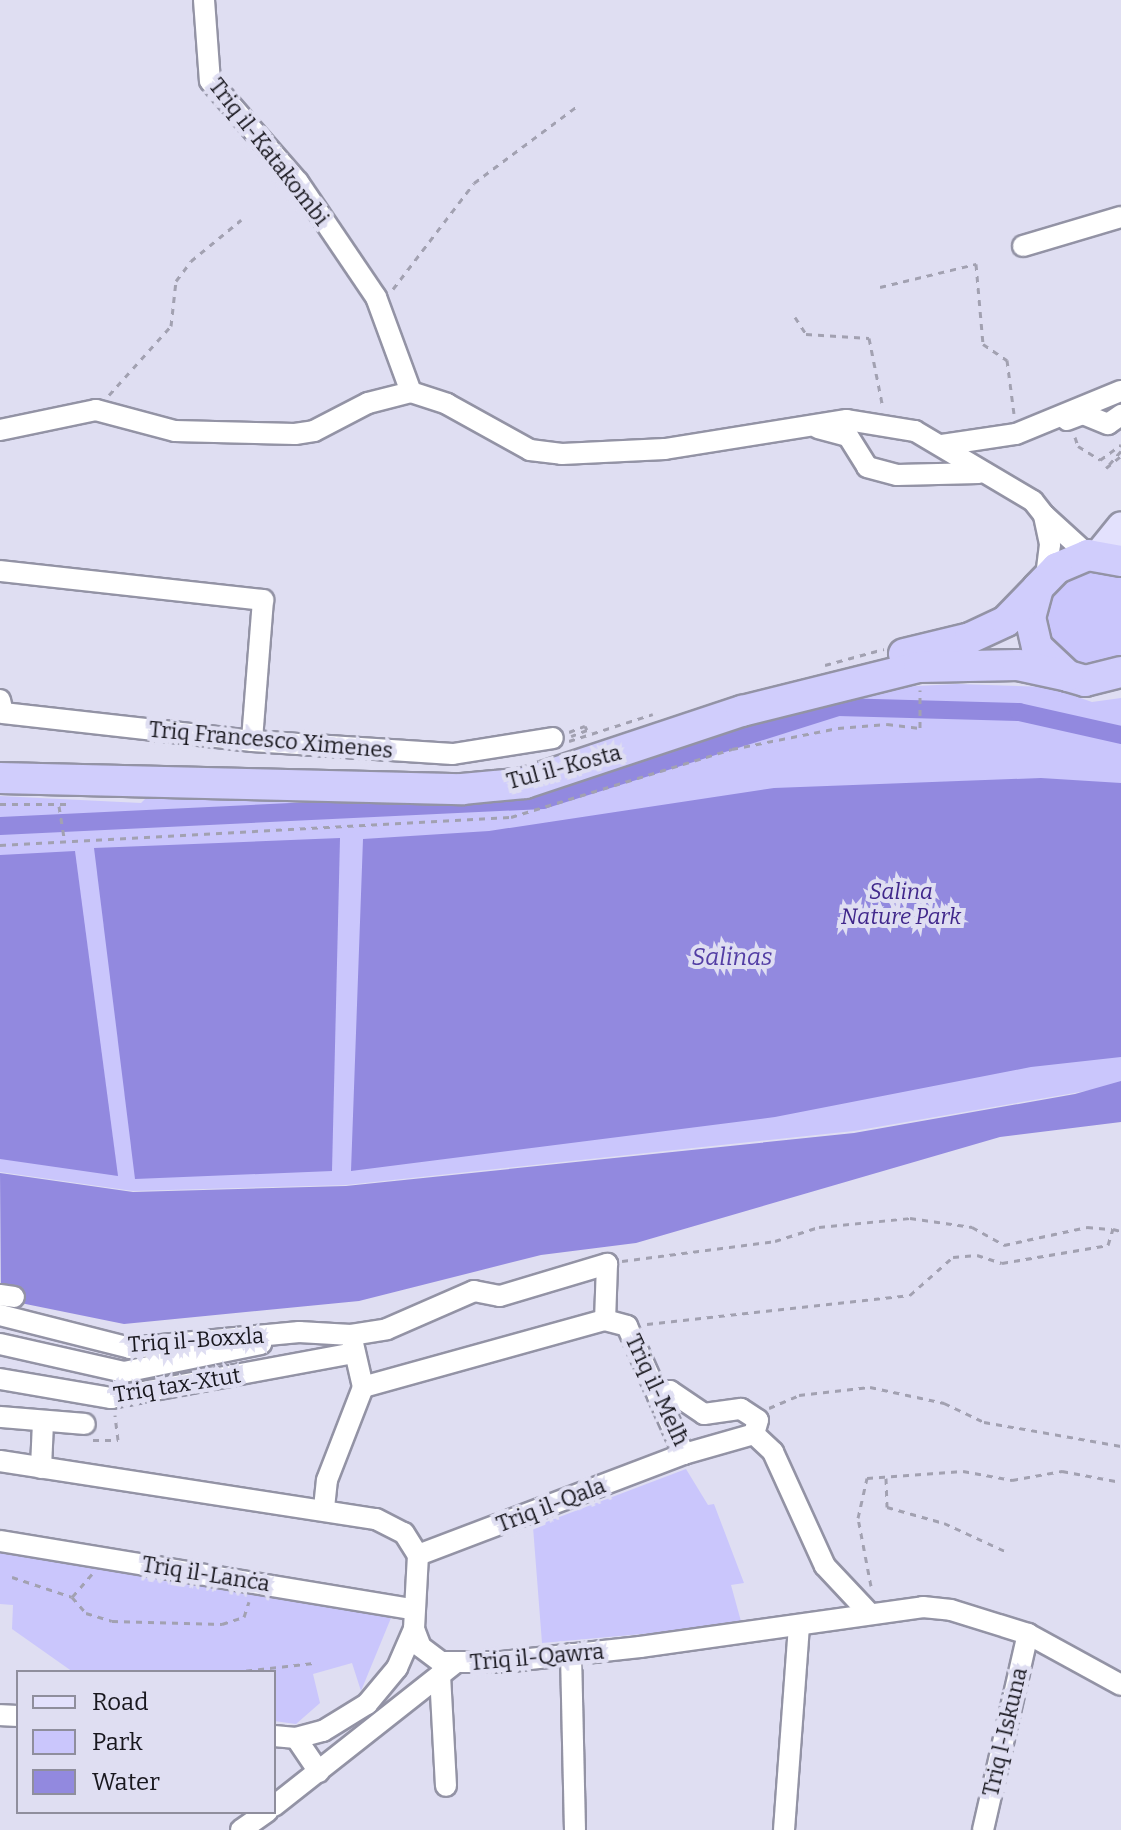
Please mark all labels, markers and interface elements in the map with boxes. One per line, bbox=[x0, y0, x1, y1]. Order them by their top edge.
street label: Triq il-Katakombi bbox=[203, 73, 335, 231]
street label: Triq Francesco Ximenes bbox=[148, 716, 394, 764]
street label: Tul il-Kosta bbox=[504, 739, 624, 795]
park label: Salina Nature Park bbox=[841, 878, 961, 930]
water label: Salinas bbox=[692, 944, 772, 972]
street label: Triq il-Boxxla bbox=[127, 1322, 265, 1358]
street label: Triq il-Melħ bbox=[620, 1330, 694, 1450]
street label: Triq tax-Xtut bbox=[112, 1362, 242, 1408]
street label: Triq il-Qala bbox=[493, 1472, 609, 1538]
street label: Triq il-Lanċa bbox=[140, 1551, 272, 1597]
street label: Triq il-Qawra bbox=[469, 1638, 605, 1676]
street label: Triq l-Iskuna bbox=[977, 1665, 1033, 1799]
legend bbox=[16, 1670, 276, 1814]
text: Road bbox=[92, 1688, 148, 1716]
text: Park bbox=[92, 1728, 143, 1756]
text: Water bbox=[92, 1768, 160, 1796]

